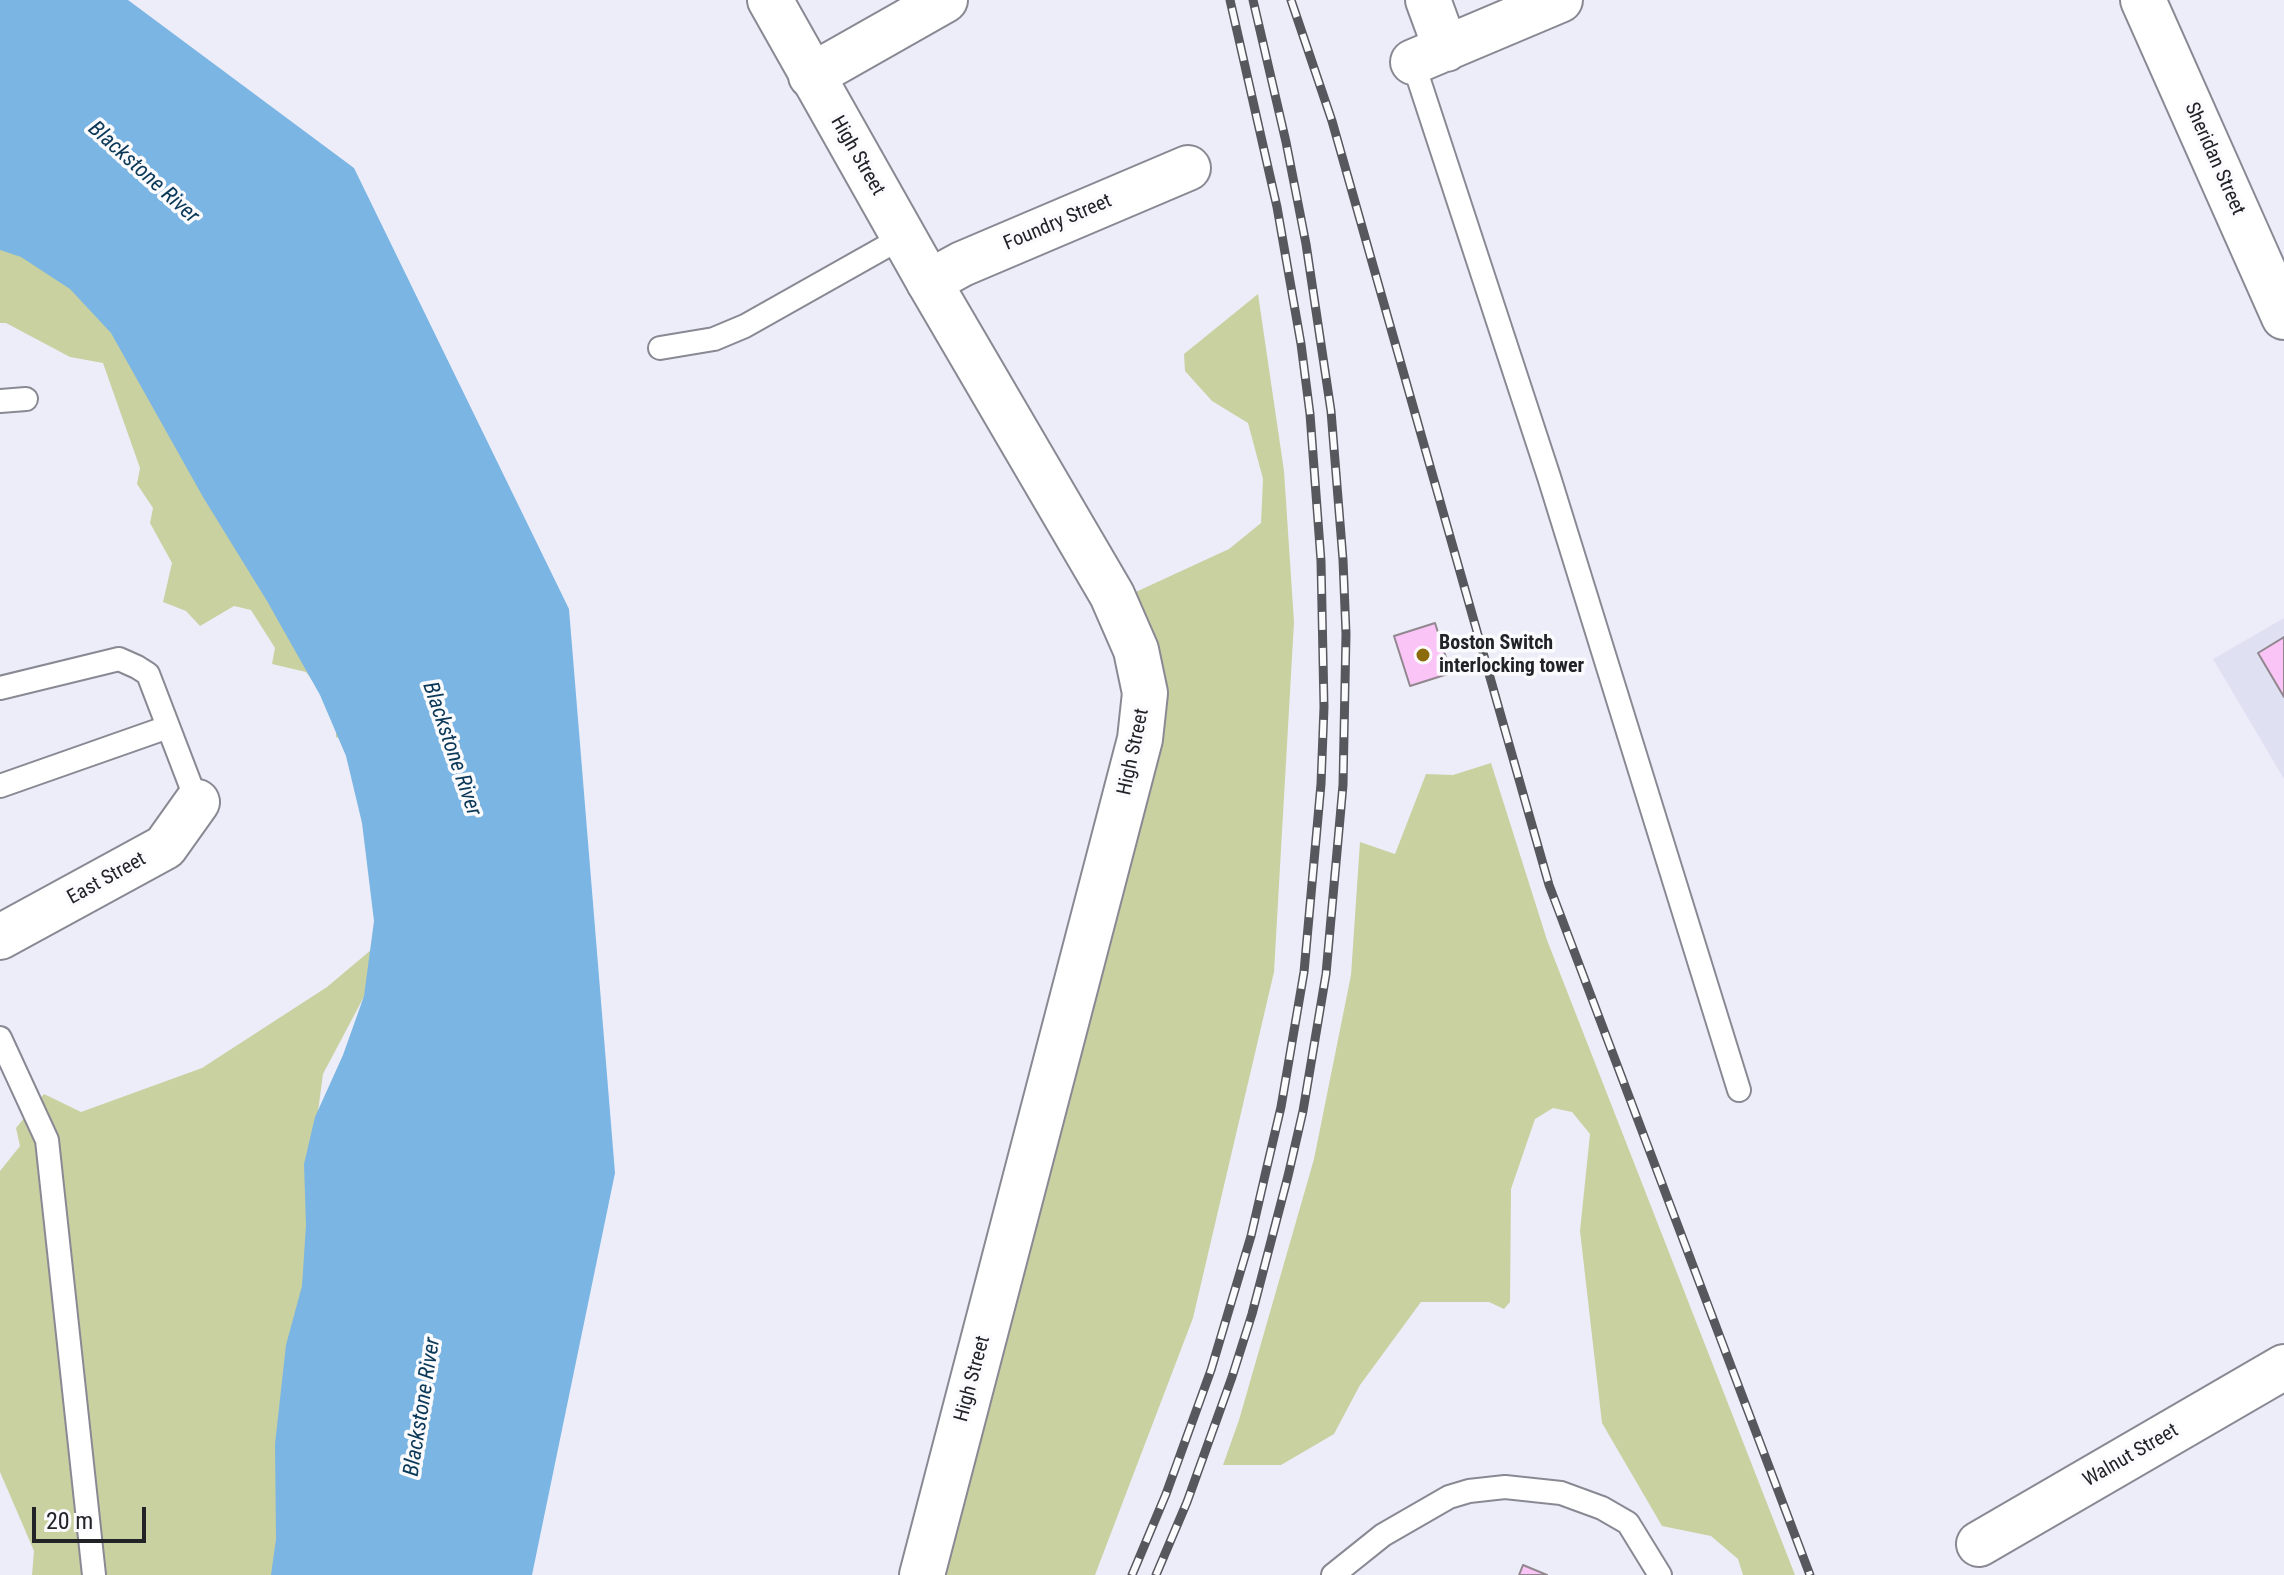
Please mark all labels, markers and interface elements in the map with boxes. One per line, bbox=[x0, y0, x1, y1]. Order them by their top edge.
street label: Sheridan Street bbox=[2178, 99, 2250, 219]
street label: High Street bbox=[825, 112, 889, 200]
water label: Blackstone River bbox=[82, 116, 204, 230]
street label: Foundry Street bbox=[1000, 190, 1116, 256]
place label: Boston Switch interlocking tower bbox=[1439, 632, 1584, 679]
marker: Boston Switch interlocking tower bbox=[1414, 646, 1432, 664]
water label: Blackstone River bbox=[416, 679, 486, 819]
street label: High Street bbox=[1113, 706, 1155, 798]
street label: East Street bbox=[64, 848, 150, 910]
street label: High Street bbox=[950, 1333, 996, 1425]
water label: Blackstone River bbox=[399, 1336, 447, 1478]
street label: Walnut Street bbox=[2079, 1419, 2183, 1493]
scale bar bbox=[36, 1491, 150, 1541]
text: 20 m bbox=[46, 1507, 93, 1535]

